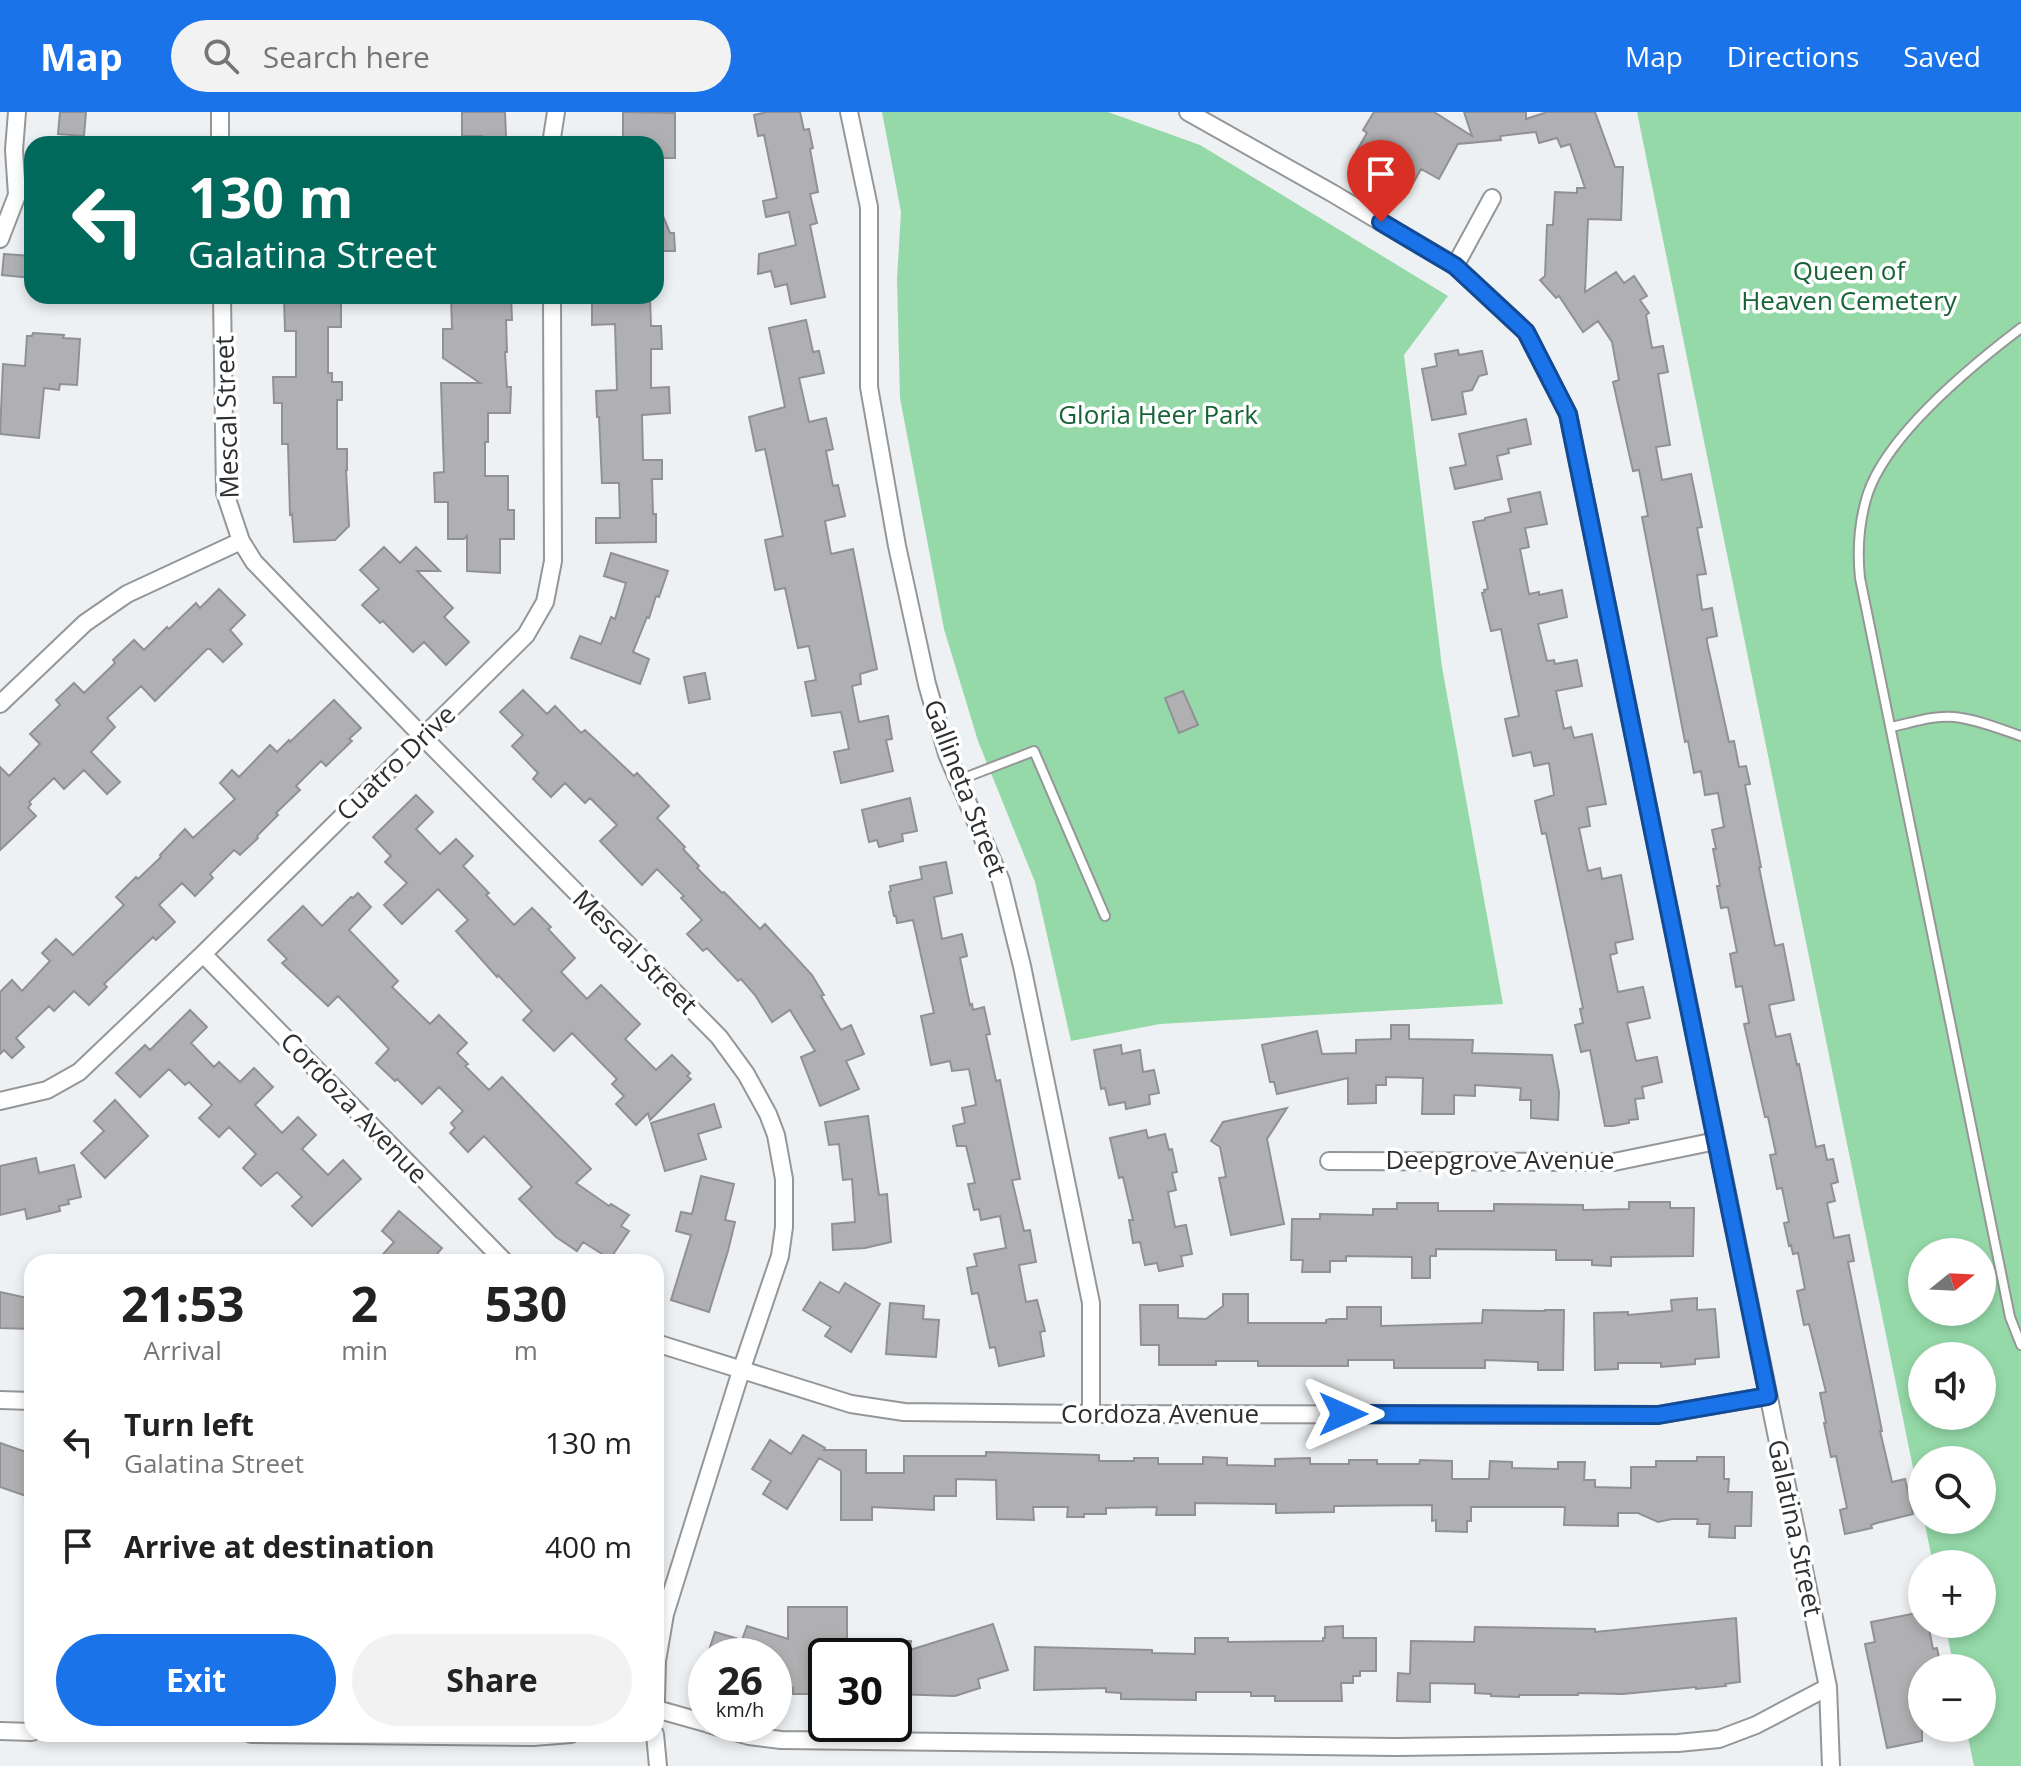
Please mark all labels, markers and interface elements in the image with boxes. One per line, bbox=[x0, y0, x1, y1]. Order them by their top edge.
search box bbox=[171, 20, 731, 92]
text: Map bbox=[40, 30, 123, 82]
icon: search bbox=[199, 34, 243, 78]
text: Search here bbox=[263, 36, 430, 77]
text: Map bbox=[1625, 37, 1683, 75]
text: Directions bbox=[1727, 37, 1859, 75]
text: Saved bbox=[1903, 37, 1981, 75]
pin bbox=[1347, 140, 1415, 222]
icon: arrive bbox=[1359, 152, 1403, 196]
text: 130 m bbox=[188, 158, 354, 234]
icon: left bbox=[56, 168, 160, 272]
text: Galatina Street bbox=[188, 230, 437, 279]
park label: Queen of Heaven Cemetery bbox=[1741, 252, 1958, 318]
street label: Mescal Street bbox=[205, 335, 247, 499]
park label: Gloria Heer Park bbox=[1058, 396, 1258, 432]
street label: Gallineta Street bbox=[916, 694, 1016, 881]
street label: Cuatro Drive bbox=[328, 696, 463, 828]
street label: Mescal Street bbox=[565, 881, 706, 1022]
street label: Cordoza Avenue bbox=[273, 1024, 436, 1191]
street label: Deepgrove Avenue bbox=[1385, 1141, 1615, 1177]
north arrow bbox=[1908, 1238, 1996, 1326]
map controls bbox=[1908, 1238, 1996, 1742]
text: 21:53 bbox=[121, 1271, 244, 1336]
text: 2 bbox=[351, 1271, 378, 1336]
text: 530 bbox=[485, 1271, 567, 1336]
text: Arrival bbox=[143, 1332, 222, 1368]
text: min bbox=[341, 1332, 388, 1368]
text: m bbox=[514, 1332, 538, 1368]
button: sound bbox=[1908, 1342, 1996, 1430]
position arrow bbox=[1301, 1372, 1385, 1456]
street label: Cordoza Avenue bbox=[1061, 1395, 1259, 1431]
text: Turn left bbox=[124, 1404, 254, 1445]
icon: left bbox=[56, 1420, 100, 1464]
text: 130 m bbox=[545, 1422, 632, 1463]
street label: Galatina Street bbox=[1760, 1436, 1832, 1620]
text: Galatina Street bbox=[124, 1445, 304, 1481]
button: search bbox=[1908, 1446, 1996, 1534]
icon: arrive bbox=[56, 1524, 100, 1568]
text: Arrive at destination bbox=[124, 1526, 435, 1567]
text: 400 m bbox=[545, 1526, 632, 1567]
button: + bbox=[1908, 1550, 1996, 1638]
button: Exit bbox=[56, 1634, 336, 1726]
button: Share bbox=[352, 1634, 632, 1726]
speed limit sign: 30 bbox=[808, 1638, 912, 1742]
text: 26 bbox=[717, 1652, 763, 1707]
button: − bbox=[1908, 1654, 1996, 1742]
text: km/h bbox=[716, 1696, 764, 1723]

